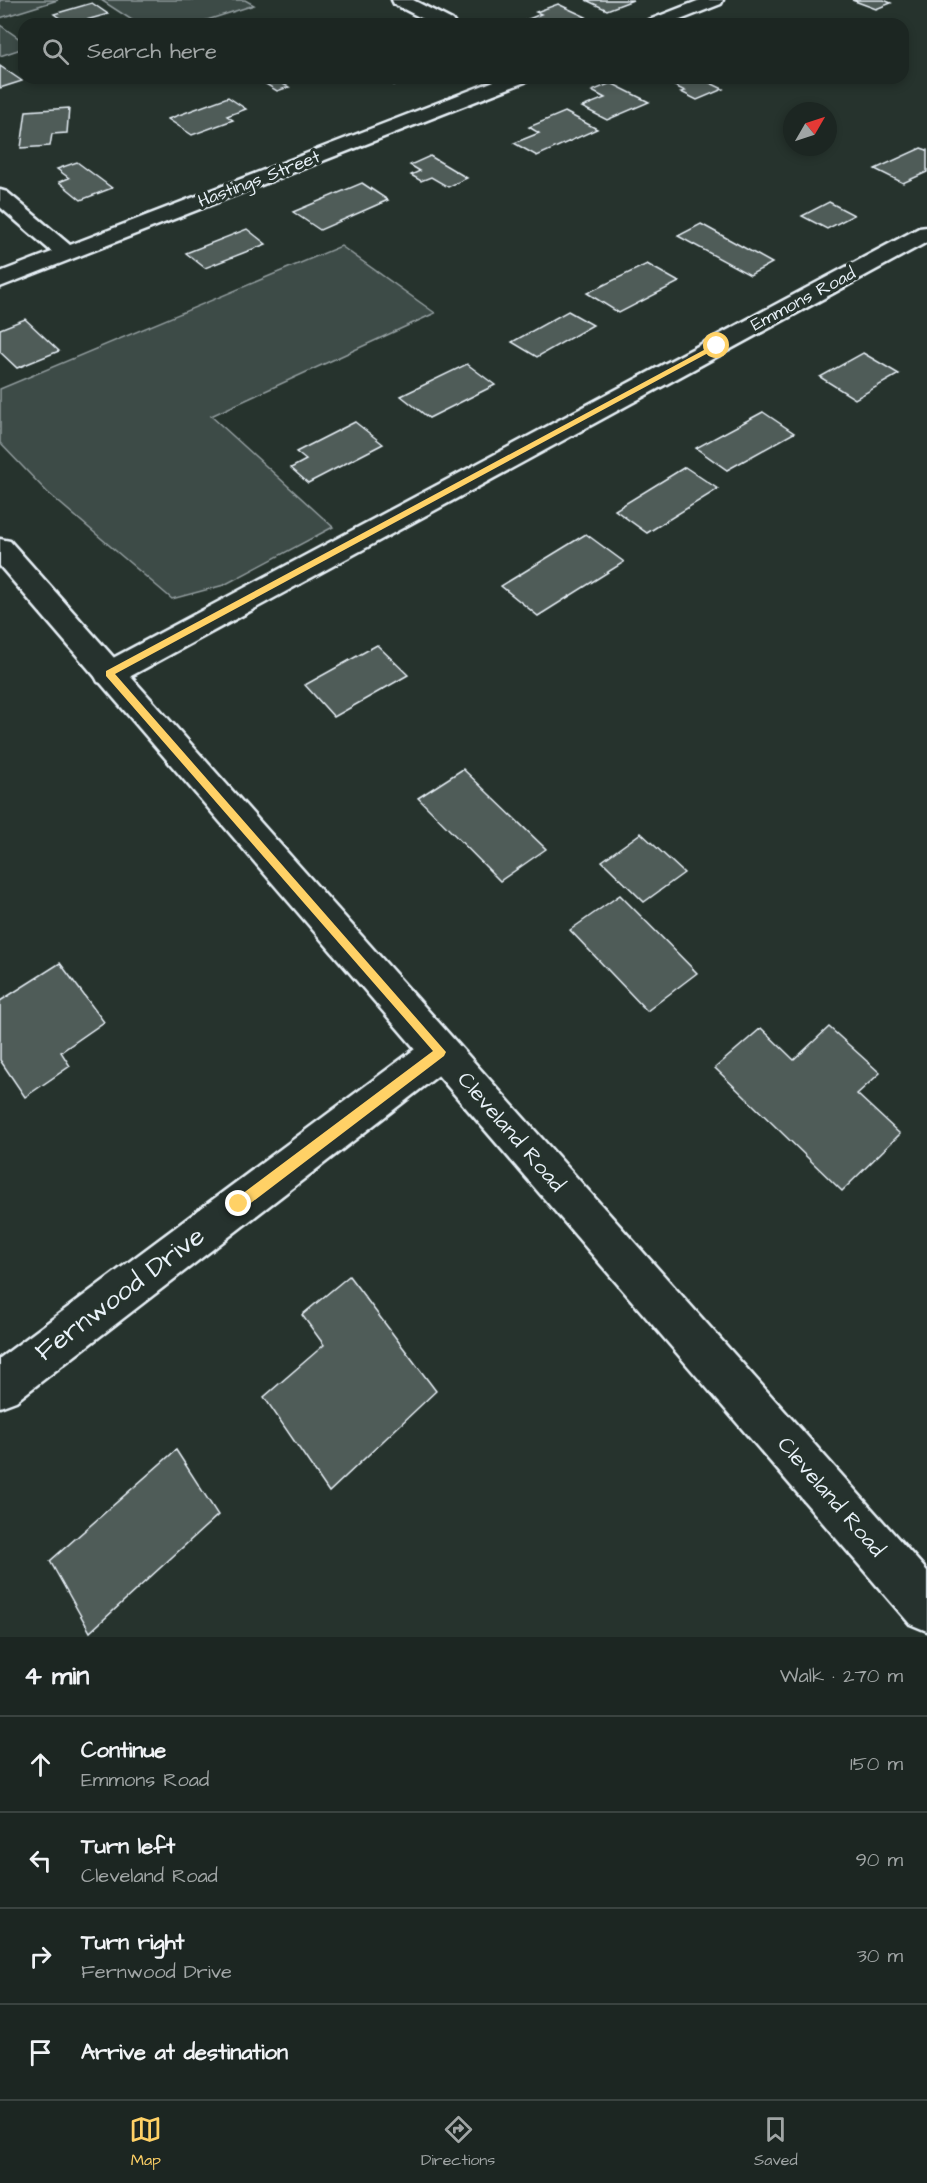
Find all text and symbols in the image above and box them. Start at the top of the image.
search box [18,18,909,84]
icon: search [39,35,72,68]
text: Search here [87,36,217,67]
north arrow [783,102,837,156]
street label: Hastings Street [194,144,325,215]
street label: Emmons Road [746,261,860,337]
route start [703,332,729,358]
street label: Cleveland Road [450,1065,572,1199]
route end [225,1190,251,1216]
street label: Fernwood Drive [27,1218,213,1370]
street label: Cleveland Road [770,1430,892,1564]
text: 4 min [24,1658,89,1694]
text: Walk · 270 m [780,1662,903,1690]
text: Continue [81,1735,166,1766]
icon: ahead [24,1748,57,1781]
text: 150 m [850,1750,903,1778]
text: Emmons Road [81,1766,209,1794]
text: Turn left [81,1831,175,1862]
icon: left [24,1844,57,1877]
text: 90 m [855,1846,903,1874]
text: Cleveland Road [81,1862,218,1890]
text: Turn right [81,1927,184,1958]
icon: right [24,1940,57,1973]
text: 30 m [857,1942,903,1970]
text: Fernwood Drive [81,1958,232,1986]
icon: arrive [24,2036,57,2069]
text: Arrive at destination [81,2037,288,2068]
tab: Map [129,2113,162,2171]
tab: Directions [421,2113,495,2171]
tab: Saved [754,2113,798,2171]

